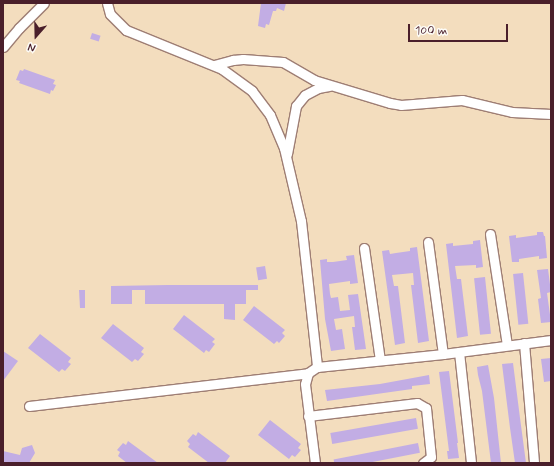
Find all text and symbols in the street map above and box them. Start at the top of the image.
north arrow [16,16,56,56]
scale bar [410,16,510,42]
text: 100 m [415,23,447,39]
text: N [26,39,38,55]

